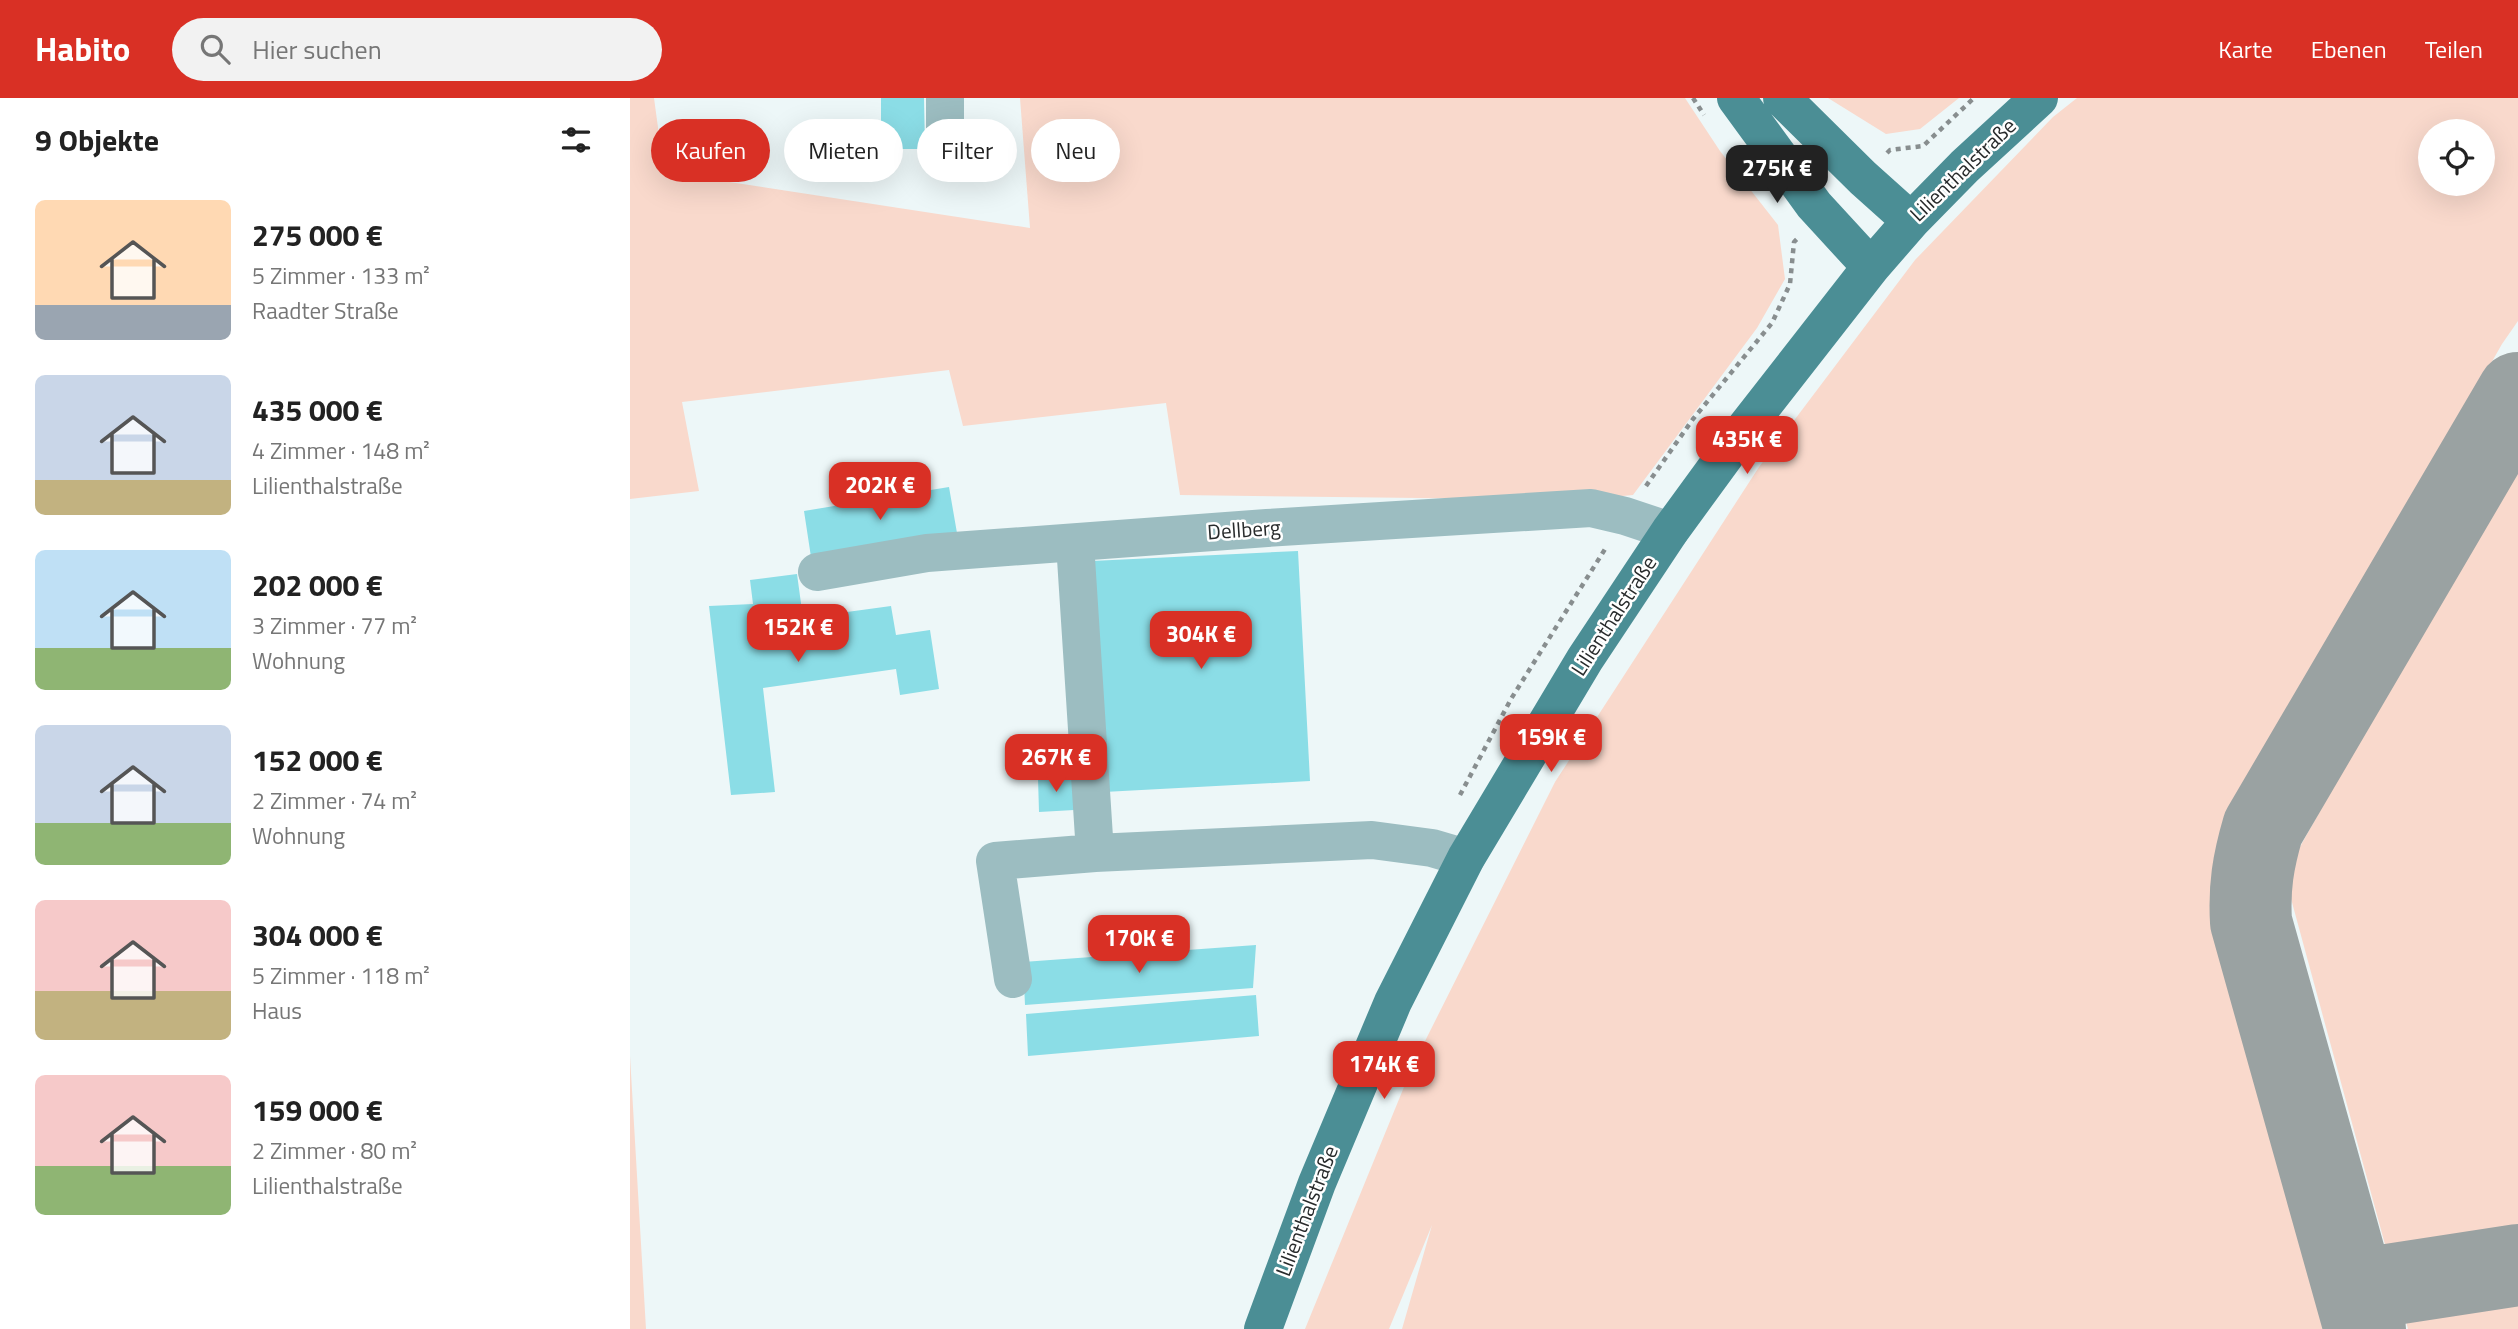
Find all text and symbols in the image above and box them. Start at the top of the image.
search box [172,18,662,81]
text: Habito [35,24,130,74]
icon: search [196,30,234,68]
text: Hier suchen [252,30,382,69]
text: Karte [2218,31,2273,67]
text: Ebenen [2311,31,2387,67]
text: Teilen [2425,31,2483,67]
street label: Lilienthalstraße [1902,110,2023,229]
text: 9 Objekte [35,117,159,163]
chip: Kaufen [651,119,770,182]
chip: Mieten [784,119,903,182]
chip: Filter [917,119,1017,182]
chip: Neu [1031,119,1120,182]
map controls [2418,119,2495,196]
button: locate [2418,119,2495,196]
icon: filters [557,121,595,159]
pin: 275K € [1720,146,1834,205]
text: 275K € [1742,150,1812,185]
text: 275 000 € [252,212,383,258]
icon: home [91,228,175,312]
text: 5 Zimmer · 133 m² [252,258,430,293]
text: Raadter Straße [252,293,399,328]
text: 435 000 € [252,387,383,433]
icon: home [91,403,175,487]
pin: 435K € [1690,416,1804,476]
text: 435K € [1712,421,1782,456]
text: 4 Zimmer · 148 m² [252,433,430,468]
pin: 202K € [823,462,937,522]
text: 202K € [845,467,915,502]
text: Lilienthalstraße [252,468,403,503]
street label: Dellberg [1206,510,1282,548]
street label: Lilienthalstraße [1562,549,1664,682]
text: 202 000 € [252,562,383,608]
icon: home [91,578,175,662]
pin: 152K € [741,604,855,664]
text: 3 Zimmer · 77 m² [252,608,417,643]
text: 152K € [763,609,833,644]
pin: 304K € [1144,612,1258,671]
text: 304K € [1166,616,1236,651]
text: Wohnung [252,643,345,678]
pin: 159K € [1494,714,1608,774]
text: 159K € [1516,719,1586,754]
pin: 267K € [999,734,1113,794]
text: 152 000 € [252,737,383,783]
text: 267K € [1021,739,1091,774]
icon: home [91,753,175,837]
text: 2 Zimmer · 74 m² [252,783,417,818]
text: Wohnung [252,818,345,853]
text: 304 000 € [252,912,383,958]
pin: 170K € [1082,916,1196,975]
text: 170K € [1104,920,1174,955]
icon: home [91,928,175,1012]
text: 5 Zimmer · 118 m² [252,958,430,993]
text: Haus [252,993,302,1028]
pin: 174K € [1327,1042,1441,1101]
text: 174K € [1349,1046,1419,1081]
text: 159 000 € [252,1087,383,1133]
icon: home [91,1103,175,1187]
text: 2 Zimmer · 80 m² [252,1133,417,1168]
street label: Lilienthalstraße [1266,1141,1346,1281]
text: Lilienthalstraße [252,1168,403,1203]

